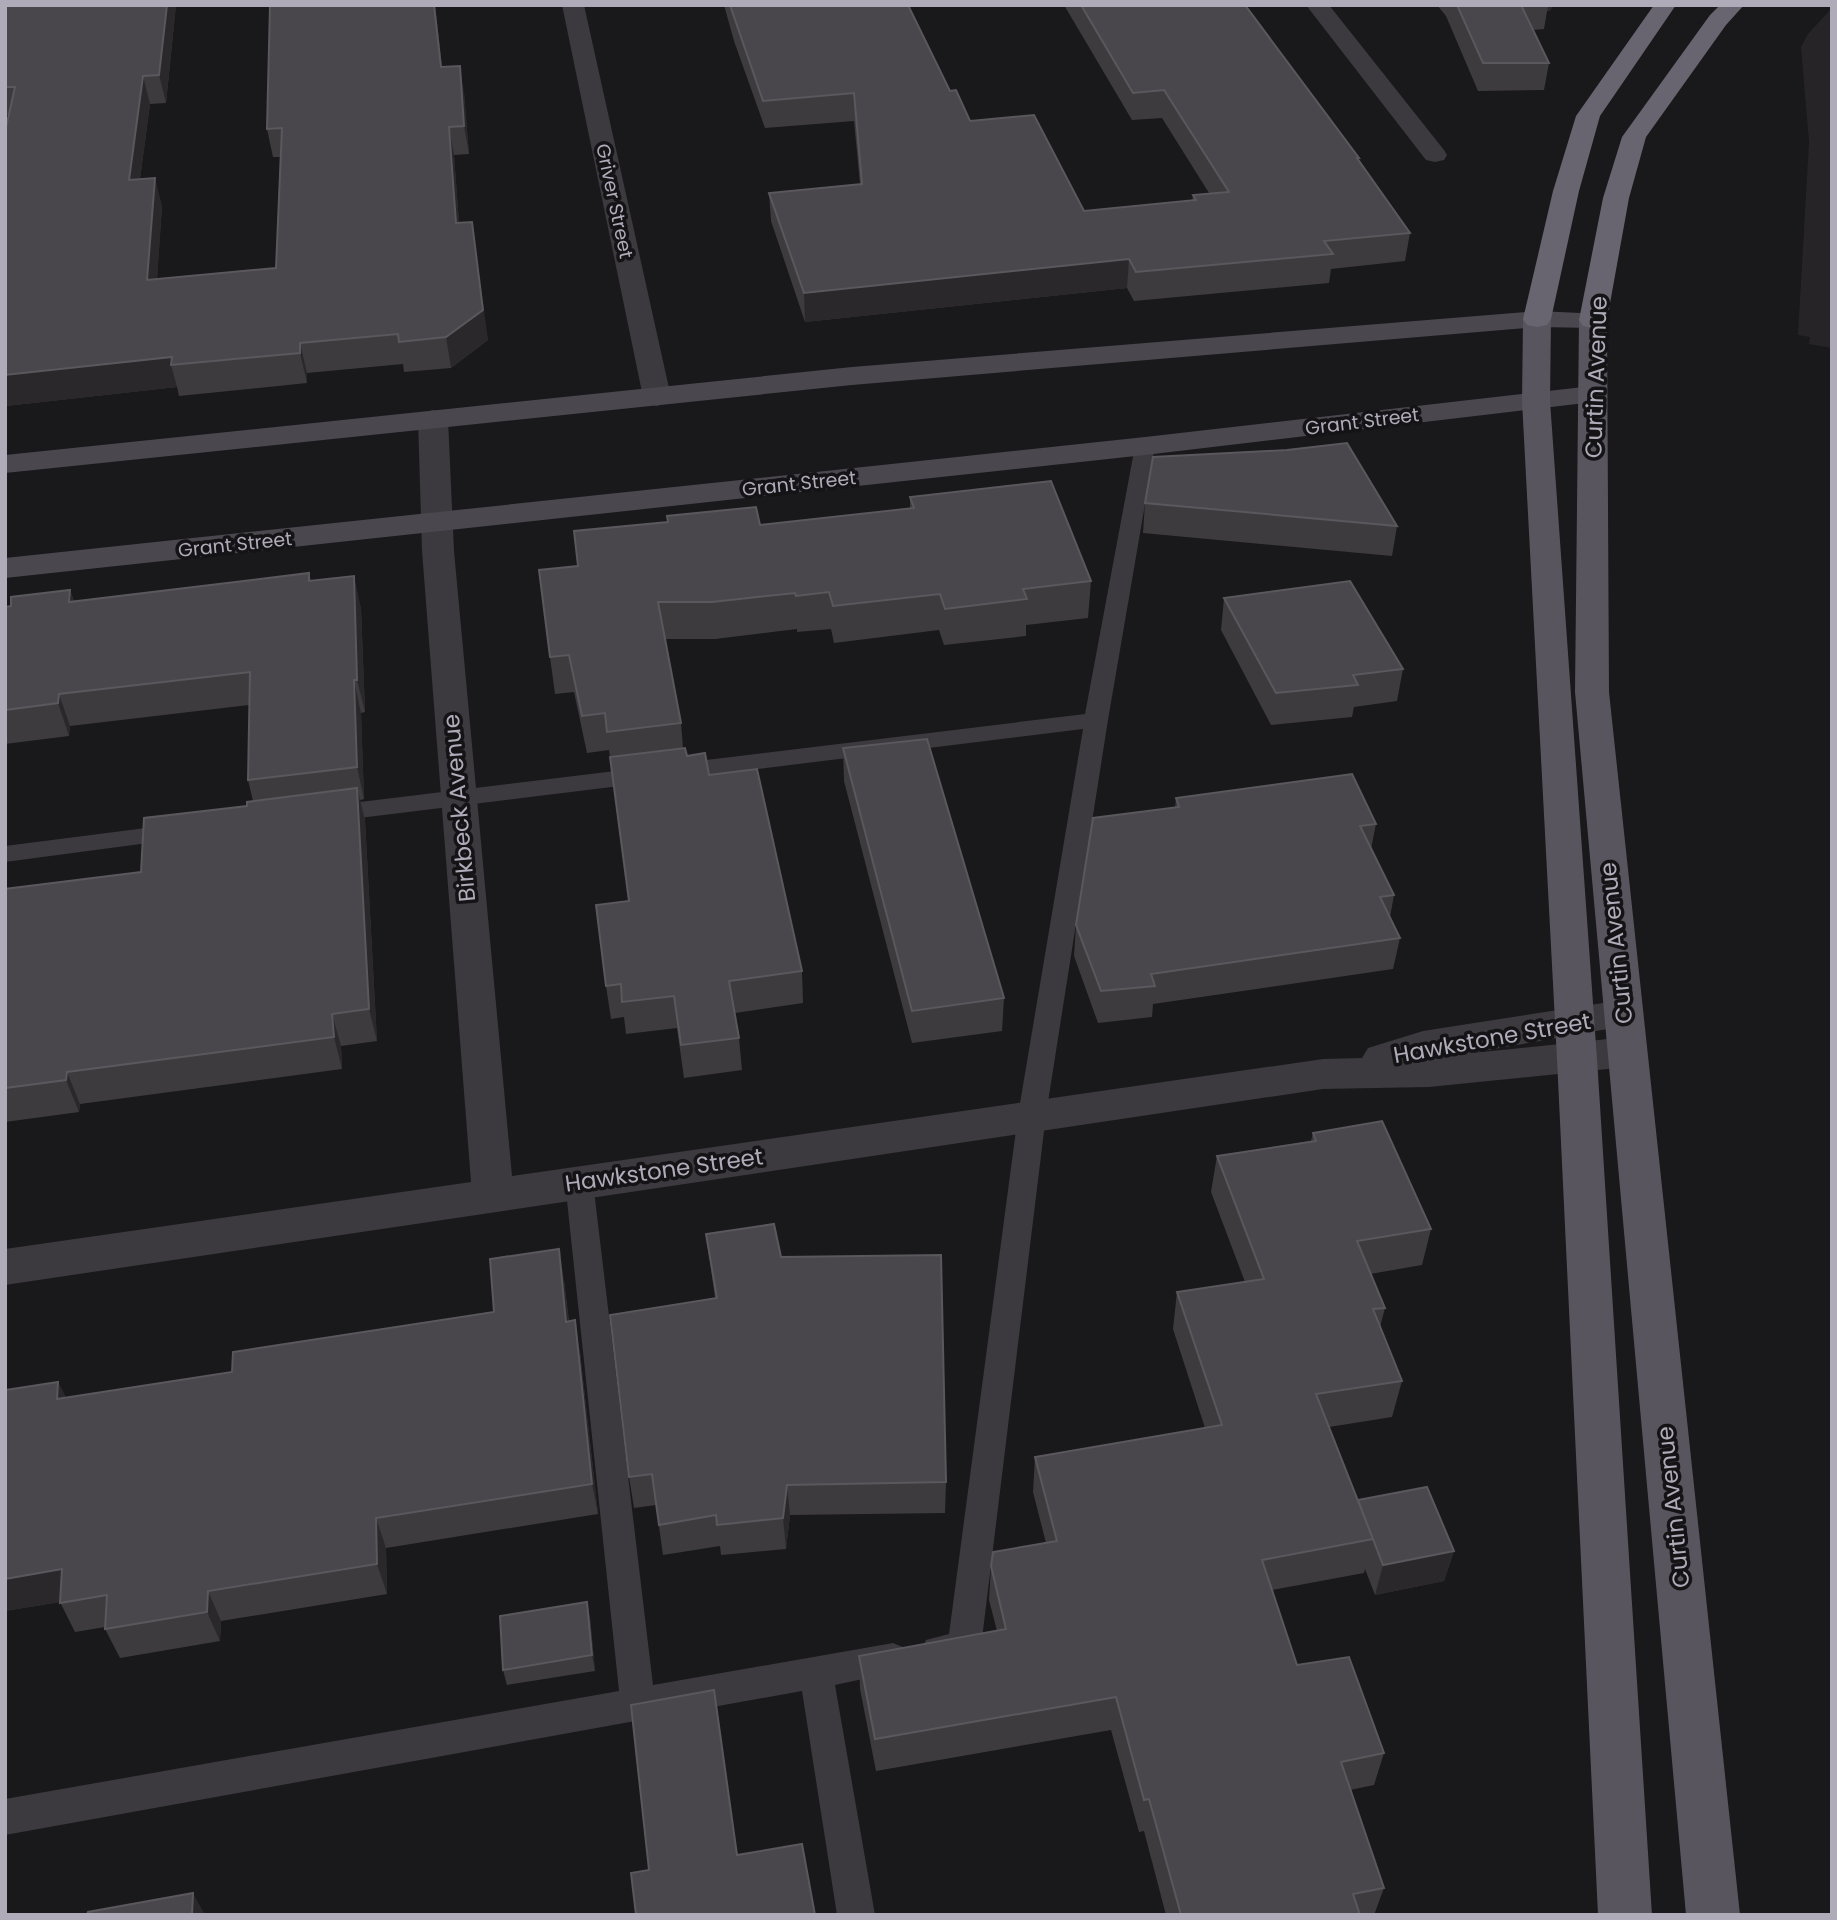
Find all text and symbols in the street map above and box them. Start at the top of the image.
street label: Griver Street [589,141,640,261]
street label: Curtin Avenue [1577,295,1615,459]
street label: Grant Street [1304,401,1421,442]
street label: Grant Street [741,464,857,503]
street label: Grant Street [177,525,293,564]
street label: Birkbeck Avenue [435,713,483,903]
street label: Curtin Avenue [1592,861,1640,1025]
street label: Hawkstone Street [1391,1005,1593,1071]
street label: Hawkstone Street [563,1140,765,1200]
street label: Curtin Avenue [1649,1425,1697,1589]

